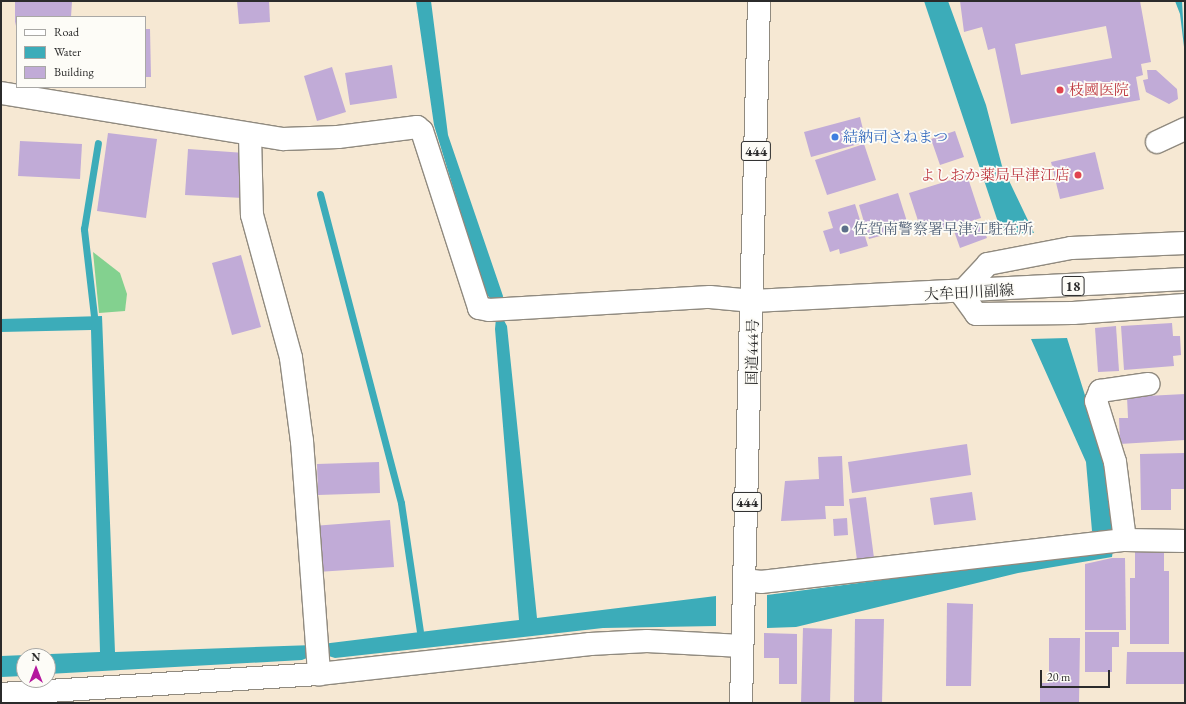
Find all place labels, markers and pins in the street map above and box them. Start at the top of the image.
place label: 枝國医院 [1069,81,1129,99]
marker: 枝國医院 [1054,84,1066,96]
place label: 結納司さねまつ [843,128,948,146]
marker: 結納司さねまつ [830,132,840,142]
place label: よしおか薬局早津江店 [920,166,1070,184]
marker: よしおか薬局早津江店 [1073,170,1083,180]
place label: 佐賀南警察署早津江駐在所 [853,220,1033,238]
marker: 佐賀南警察署早津江駐在所 [840,224,850,234]

